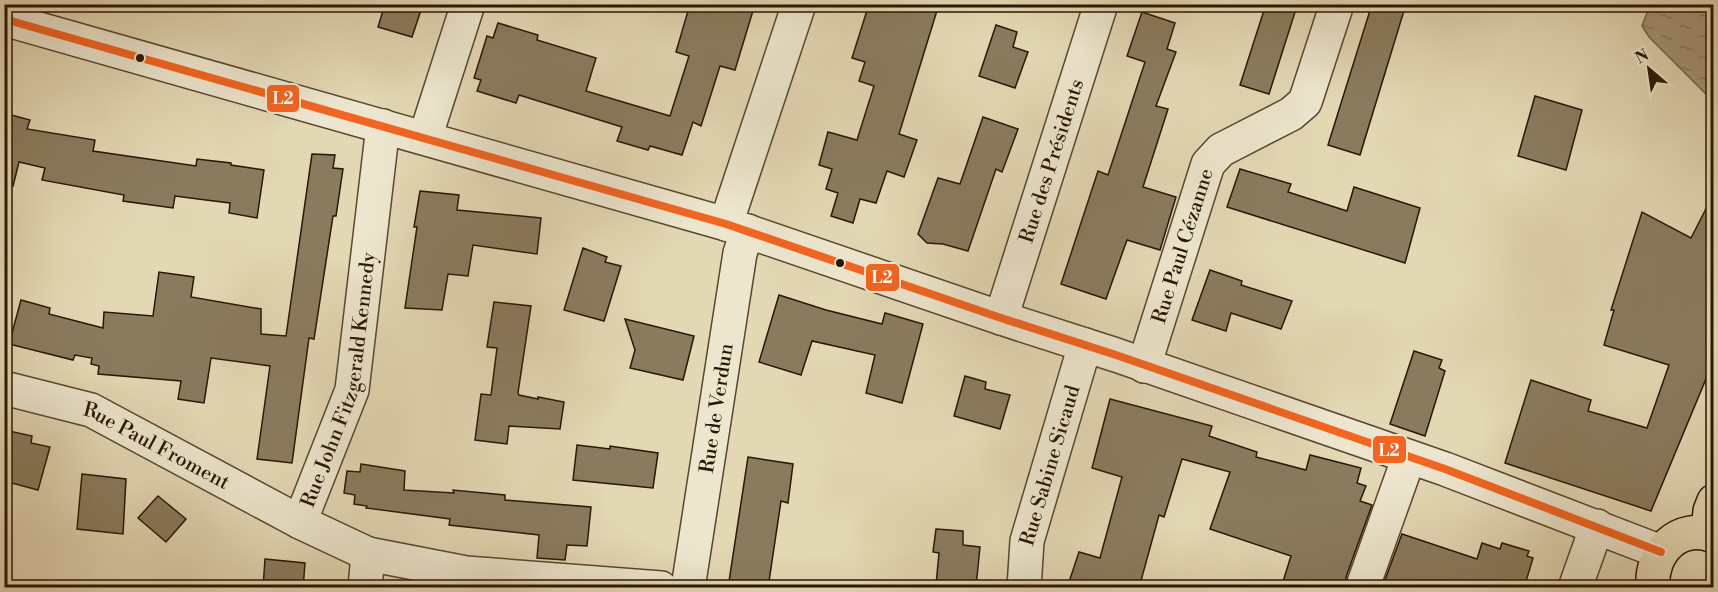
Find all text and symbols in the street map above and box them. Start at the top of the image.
north arrow [1619,39,1679,99]
text: N [1632,45,1653,69]
unlabelled marker [134,52,146,64]
street label: Rue des Présidents [1015,76,1090,246]
line badge: L2 [266,84,300,113]
text: L2 [273,89,293,109]
street label: Rue Paul Cézanne [1147,166,1220,327]
street label: Rue John Fitzgerald Kennedy [296,251,382,511]
unlabelled marker [834,257,846,269]
line badge: L2 [865,263,900,292]
text: L2 [872,268,892,288]
street label: Rue de Verdun [695,342,740,475]
street label: Rue Sabine Sicaud [1015,382,1087,549]
street label: Rue Paul Froment [81,398,233,496]
line badge: L2 [1372,435,1407,464]
text: L2 [1379,441,1399,461]

